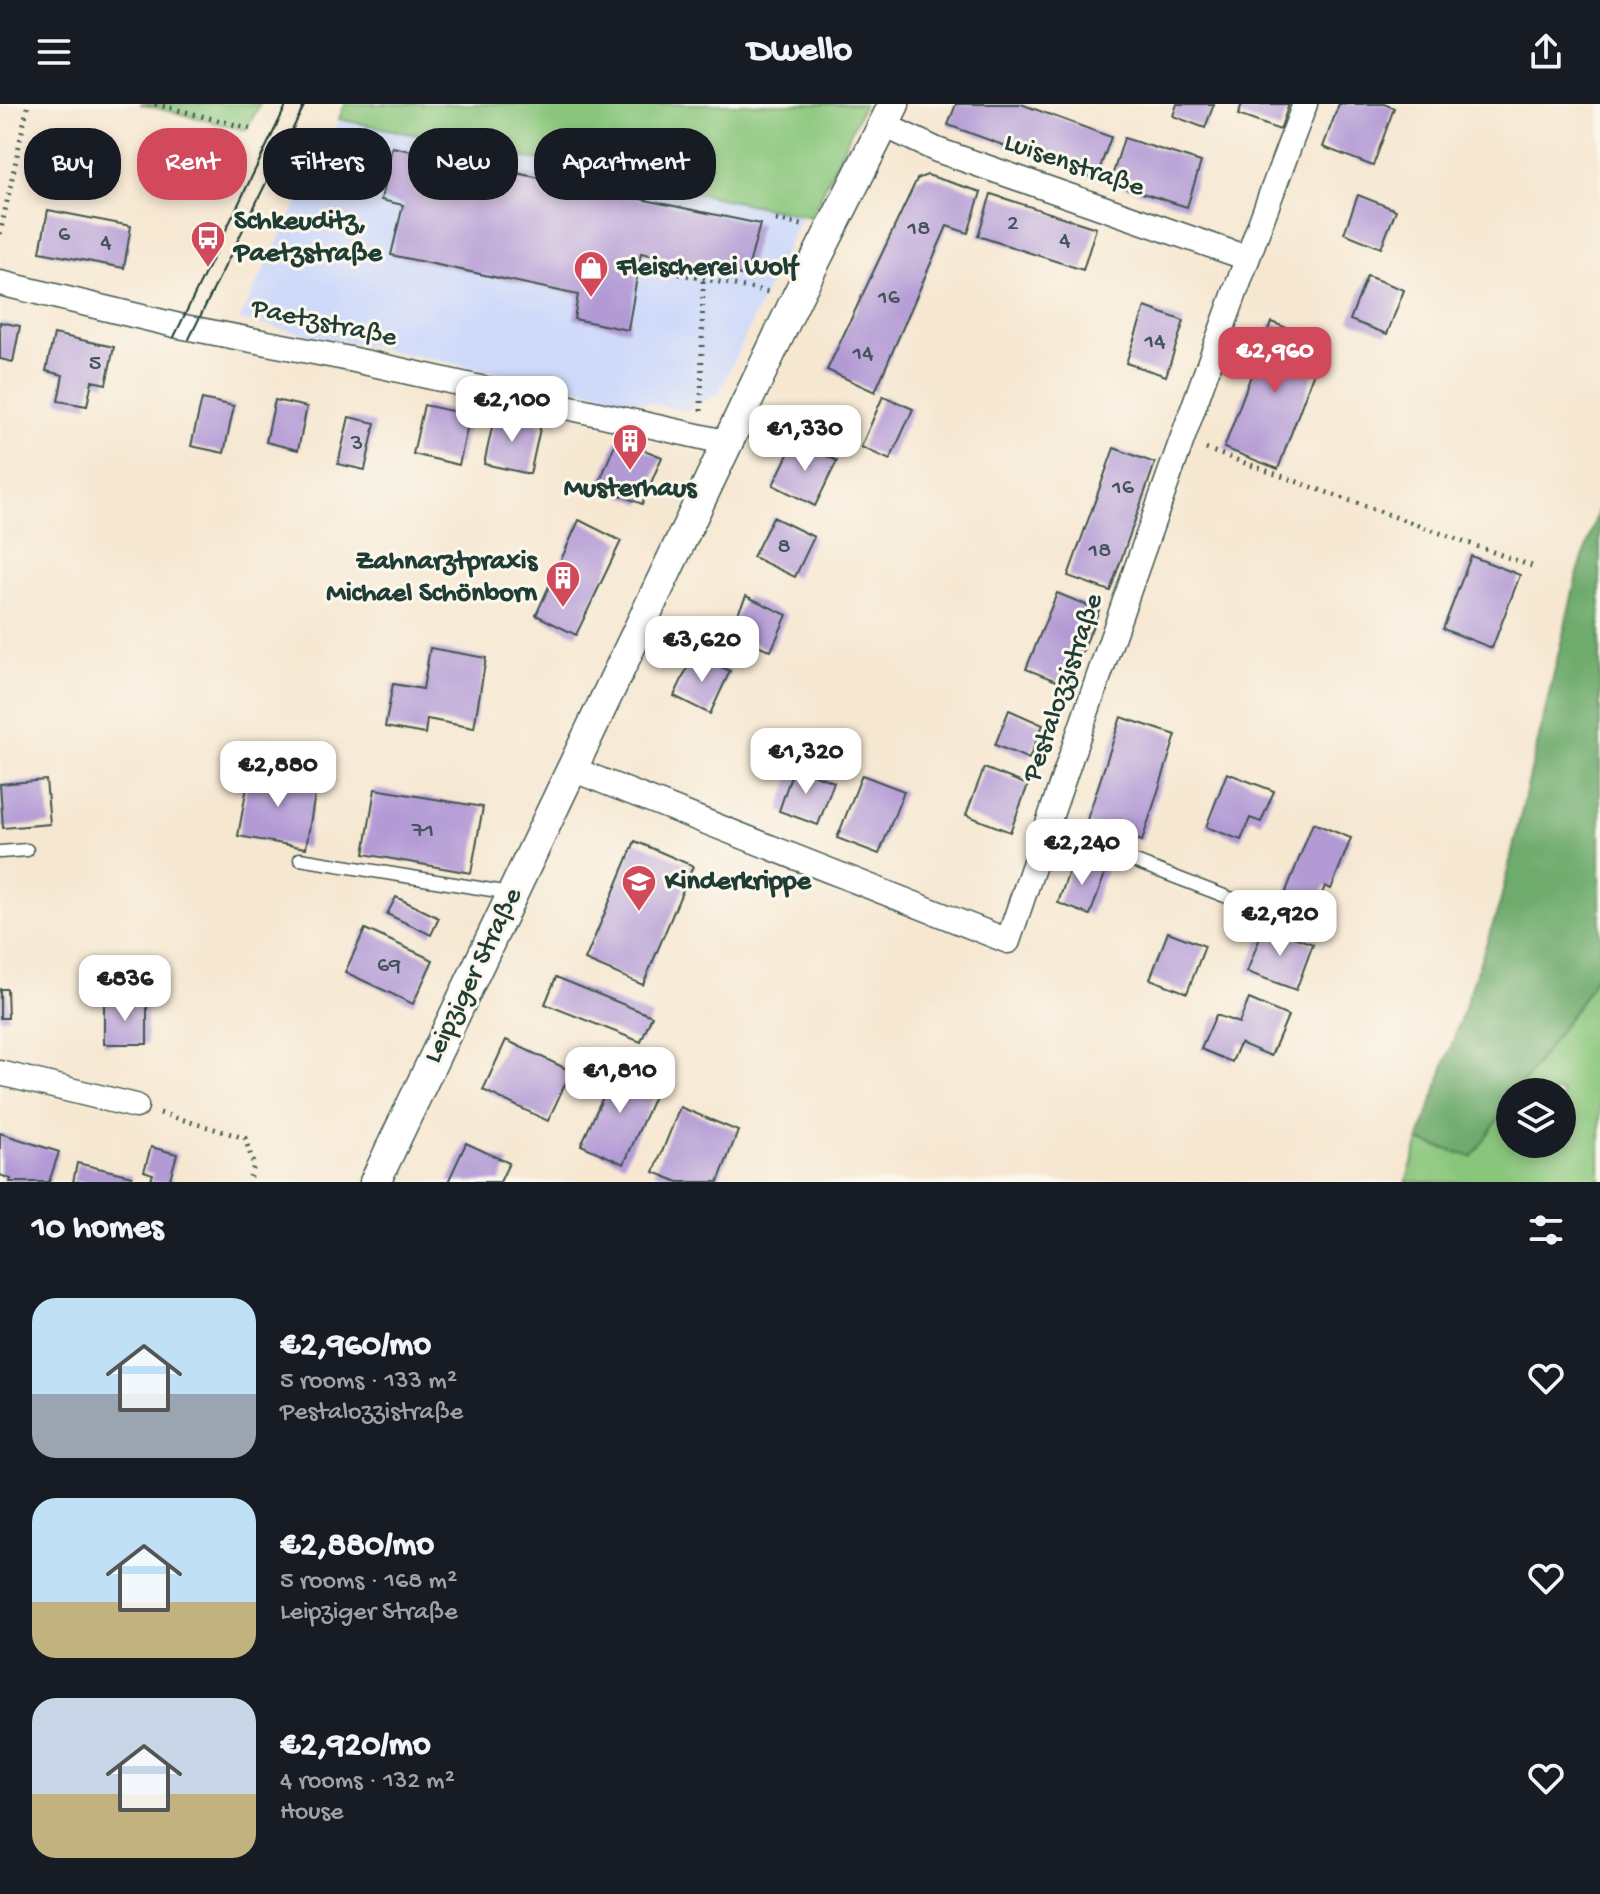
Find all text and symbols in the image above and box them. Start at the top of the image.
icon: menu [32,30,76,74]
icon: share [1524,30,1568,74]
text: Dwello [748,31,852,74]
street label: Luisenstraße [1000,127,1149,206]
chip: Buy [24,128,121,200]
chip: Rent [137,128,247,200]
chip: Filters [263,128,392,200]
chip: New [408,128,518,200]
chip: Apartment [534,128,716,200]
place label: Schkeuditz, Paetzstraße [232,206,383,271]
house number: 2 [1007,210,1019,239]
house number: 18 [907,215,930,244]
bus stop icon: Schkeuditz, Paetzstraße [189,219,227,269]
house number: 6 [58,221,71,250]
house number: 4 [1059,227,1071,256]
house number: 4 [100,229,112,258]
shop icon: Fleischerei Wolf [572,249,610,299]
place label: Fleischerei Wolf [616,252,800,285]
house number: 16 [877,284,901,313]
street label: Paetzstraße [247,292,400,356]
pin: €2,960 [1210,327,1340,395]
house number: 14 [1143,328,1166,357]
text: €2,960 [1236,337,1314,368]
house number: 14 [851,340,874,369]
house number: 5 [89,350,101,379]
pin: €2,100 [447,376,577,444]
text: €2,100 [474,386,550,417]
pin: €1,330 [740,405,870,473]
text: €1,330 [767,415,843,446]
building icon: Musterhaus [611,422,649,472]
house number: 3 [350,430,363,459]
place label: Musterhaus [564,473,698,506]
house number: 16 [1111,474,1135,503]
house number: 8 [777,533,791,562]
house number: 18 [1088,537,1111,566]
place label: Zahnarztpraxis Michael Schönborn [326,546,539,611]
building icon: Zahnarztpraxis Michael Schönborn [544,559,582,609]
street label: Pestalozzistraße [1016,589,1112,788]
pin: €3,620 [637,616,767,684]
text: €3,620 [663,626,741,657]
pin: €1,320 [741,728,871,796]
text: €1,320 [768,738,844,769]
pin: €2,880 [213,741,343,809]
text: €2,880 [238,751,318,782]
house number: 71 [411,817,434,846]
pin: €2,240 [1017,819,1147,887]
text: €2,240 [1044,829,1120,860]
school or university icon: Kinderkrippe [620,863,658,913]
place label: Kinderkrippe [664,866,813,899]
street label: Leipziger Straße [417,882,531,1069]
pin: €2,920 [1215,890,1345,958]
text: €2,920 [1242,900,1318,931]
house number: 69 [377,952,401,981]
pin: €836 [78,955,172,1023]
text: €836 [97,965,153,996]
pin: €1,810 [555,1047,685,1115]
text: €1,810 [583,1057,657,1088]
map controls [1496,1078,1576,1158]
button: layers [1496,1078,1576,1158]
icon: filters [1524,1208,1568,1252]
text: 10 homes [32,1210,163,1250]
text: €2,960/mo [280,1327,431,1367]
icon: home [96,1330,192,1426]
icon: heart [1524,1356,1568,1400]
text: 5 rooms · 133 m² [280,1367,457,1398]
text: Pestalozzistraße [280,1398,463,1429]
text: €2,880/mo [280,1527,434,1567]
icon: home [96,1530,192,1626]
icon: heart [1524,1556,1568,1600]
text: 5 rooms · 168 m² [280,1567,457,1598]
text: Leipziger Straße [280,1598,458,1629]
text: €2,920/mo [280,1727,431,1767]
icon: home [96,1730,192,1826]
icon: heart [1524,1756,1568,1800]
text: 4 rooms · 132 m² [280,1767,455,1798]
text: House [280,1798,344,1829]

